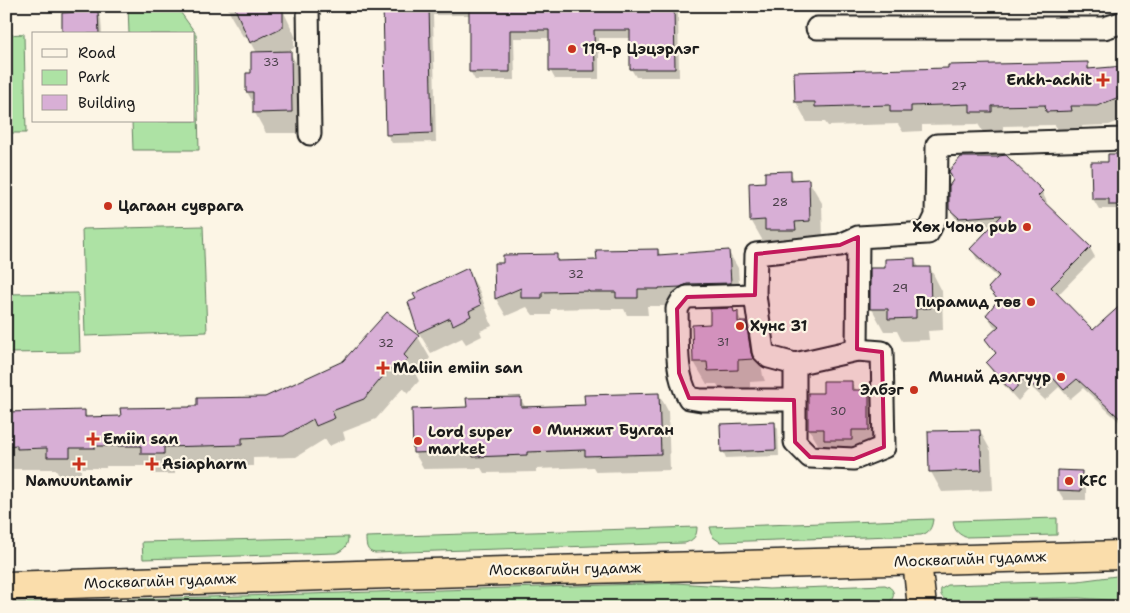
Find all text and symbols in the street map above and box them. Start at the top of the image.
legend [32,32,195,122]
place label: 119-р Цэцэрлэг [582,39,700,59]
text: Road [78,43,116,63]
marker: 119-р Цэцэрлэг [566,43,578,55]
house number: 33 [263,54,279,70]
text: Park [78,67,110,87]
place label: Enkh-achit [1006,70,1092,90]
marker: Enkh-achit [1096,73,1110,87]
house number: 27 [951,78,967,94]
text: Building [78,93,135,113]
house number: 28 [772,194,788,210]
place label: Цагаан суврага [118,196,244,216]
marker: Цагаан суврага [102,200,114,212]
place label: Хөх Чоно pub [912,217,1017,237]
marker: Хөх Чоно pub [1021,221,1033,233]
house number: 32 [568,266,584,282]
house number: 29 [892,280,908,296]
place label: Пирамид төв [916,292,1021,312]
marker: Пирамид төв [1025,296,1037,308]
place label: Хүнс 31 [750,316,807,336]
marker: Хүнс 31 [734,320,746,332]
house number: 31 [717,334,729,350]
house number: 32 [378,335,394,351]
place label: Maliin emiin san [393,358,523,378]
marker: Maliin emiin san [377,362,389,374]
place label: Миний дэлгүүр [928,367,1051,387]
marker: Миний дэлгүүр [1055,371,1067,383]
place label: Элбэг [860,380,904,400]
marker: Элбэг [908,384,920,396]
house number: 30 [830,403,846,419]
place label: Минжит Булган [547,420,674,440]
place label: Lord super market [428,422,512,459]
marker: Минжит Булган [531,424,543,436]
place label: Emiin san [103,429,179,449]
marker: Emiin san [87,433,99,445]
marker: Lord super market [412,435,424,447]
place label: Asiapharm [162,454,247,474]
marker: Namuuntamir [73,458,85,470]
marker: Asiapharm [146,458,158,470]
place label: Namuuntamir [25,471,133,491]
place label: KFC [1079,471,1107,491]
marker: KFC [1063,475,1075,487]
street label: Москвагийн гудамж [893,546,1047,572]
street label: Москвагийн гудамж [489,558,642,580]
street label: Москвагийн гудамж [83,568,237,594]

